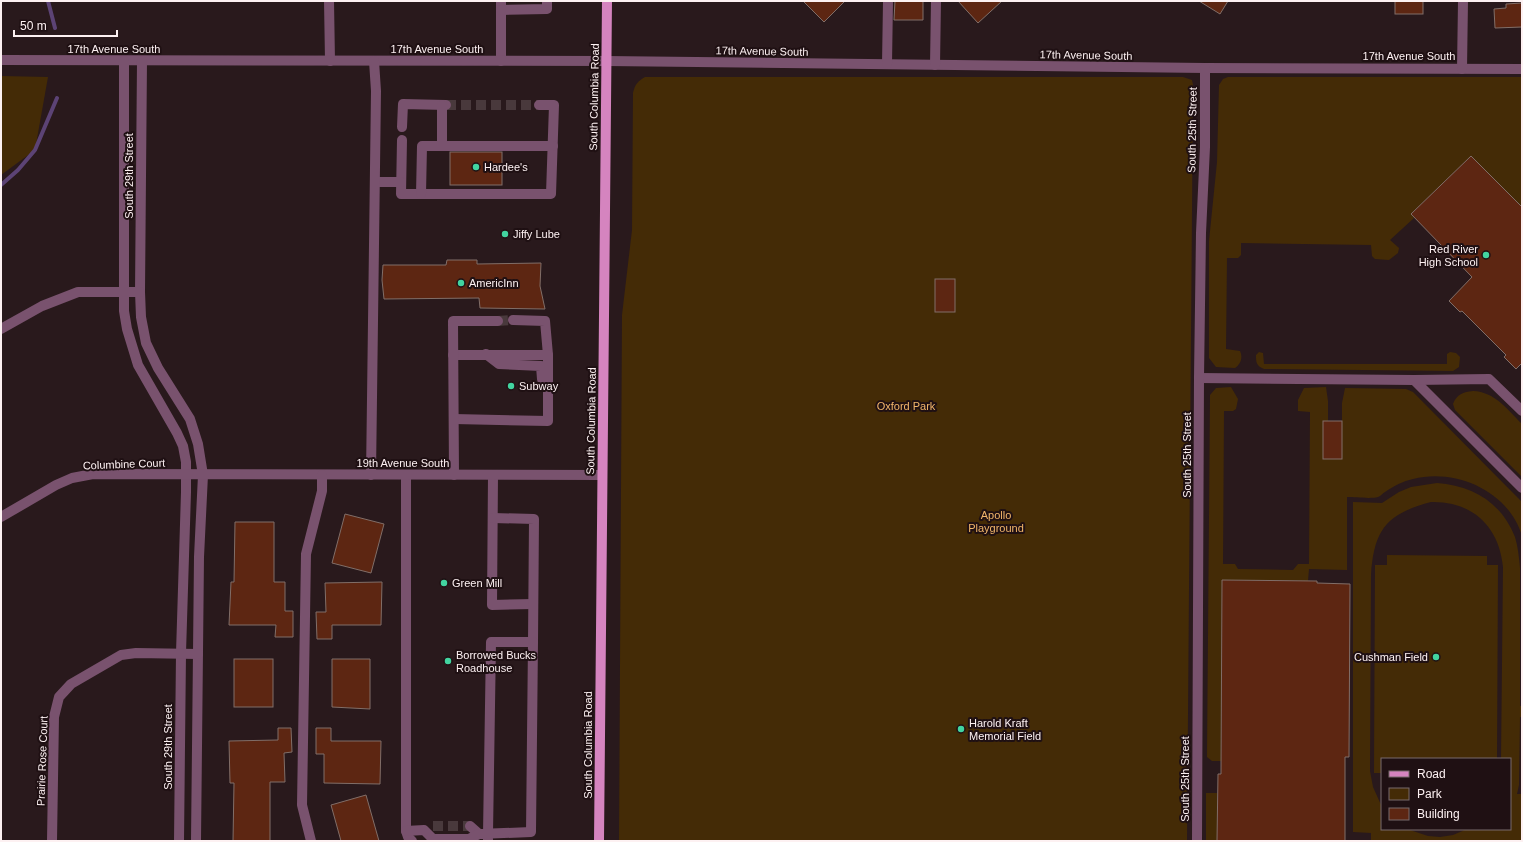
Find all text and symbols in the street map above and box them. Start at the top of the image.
scale bar [14,12,117,38]
text: 50 m [20,19,47,33]
street label: 17th Avenue South [68,43,160,55]
street label: 17th Avenue South [391,43,483,55]
street label: South Columbia Road [587,43,601,151]
street label: 17th Avenue South [716,44,808,58]
street label: 17th Avenue South [1040,48,1132,62]
street label: 17th Avenue South [1363,50,1455,62]
street label: South 25th Street [1185,87,1199,173]
street label: South 29th Street [123,133,135,219]
place label: Hardee's [484,161,528,173]
marker: Hardee's [471,162,481,172]
place label: Jiffy Lube [513,228,560,240]
marker: Jiffy Lube [500,229,510,239]
place label: Red River High School [1419,243,1478,268]
marker: Red River High School [1481,250,1491,260]
place label: AmericInn [469,277,519,289]
marker: AmericInn [456,278,466,288]
street label: South Columbia Road [584,367,598,475]
place label: Subway [519,380,559,392]
marker: Subway [506,381,516,391]
park label: Oxford Park [877,400,936,412]
street label: South 25th Street [1181,412,1193,498]
street label: Columbine Court [83,457,165,471]
street label: 19th Avenue South [357,457,449,469]
park label: Apollo Playground [968,509,1024,534]
place label: Green Mill [452,577,502,589]
marker: Green Mill [439,578,449,588]
place label: Borrowed Bucks Roadhouse [456,649,537,674]
place label: Cushman Field [1354,651,1428,663]
marker: Cushman Field [1431,652,1441,662]
marker: Borrowed Bucks Roadhouse [443,656,453,666]
street label: South Columbia Road [582,691,594,799]
street label: South 29th Street [162,704,174,790]
street label: Prairie Rose Court [34,716,50,806]
place label: Harold Kraft Memorial Field [969,717,1041,742]
marker: Harold Kraft Memorial Field [956,724,966,734]
street label: South 25th Street [1179,736,1191,822]
legend [1381,758,1511,830]
text: Road [1417,767,1446,781]
text: Park [1417,787,1443,801]
text: Building [1417,807,1460,821]

